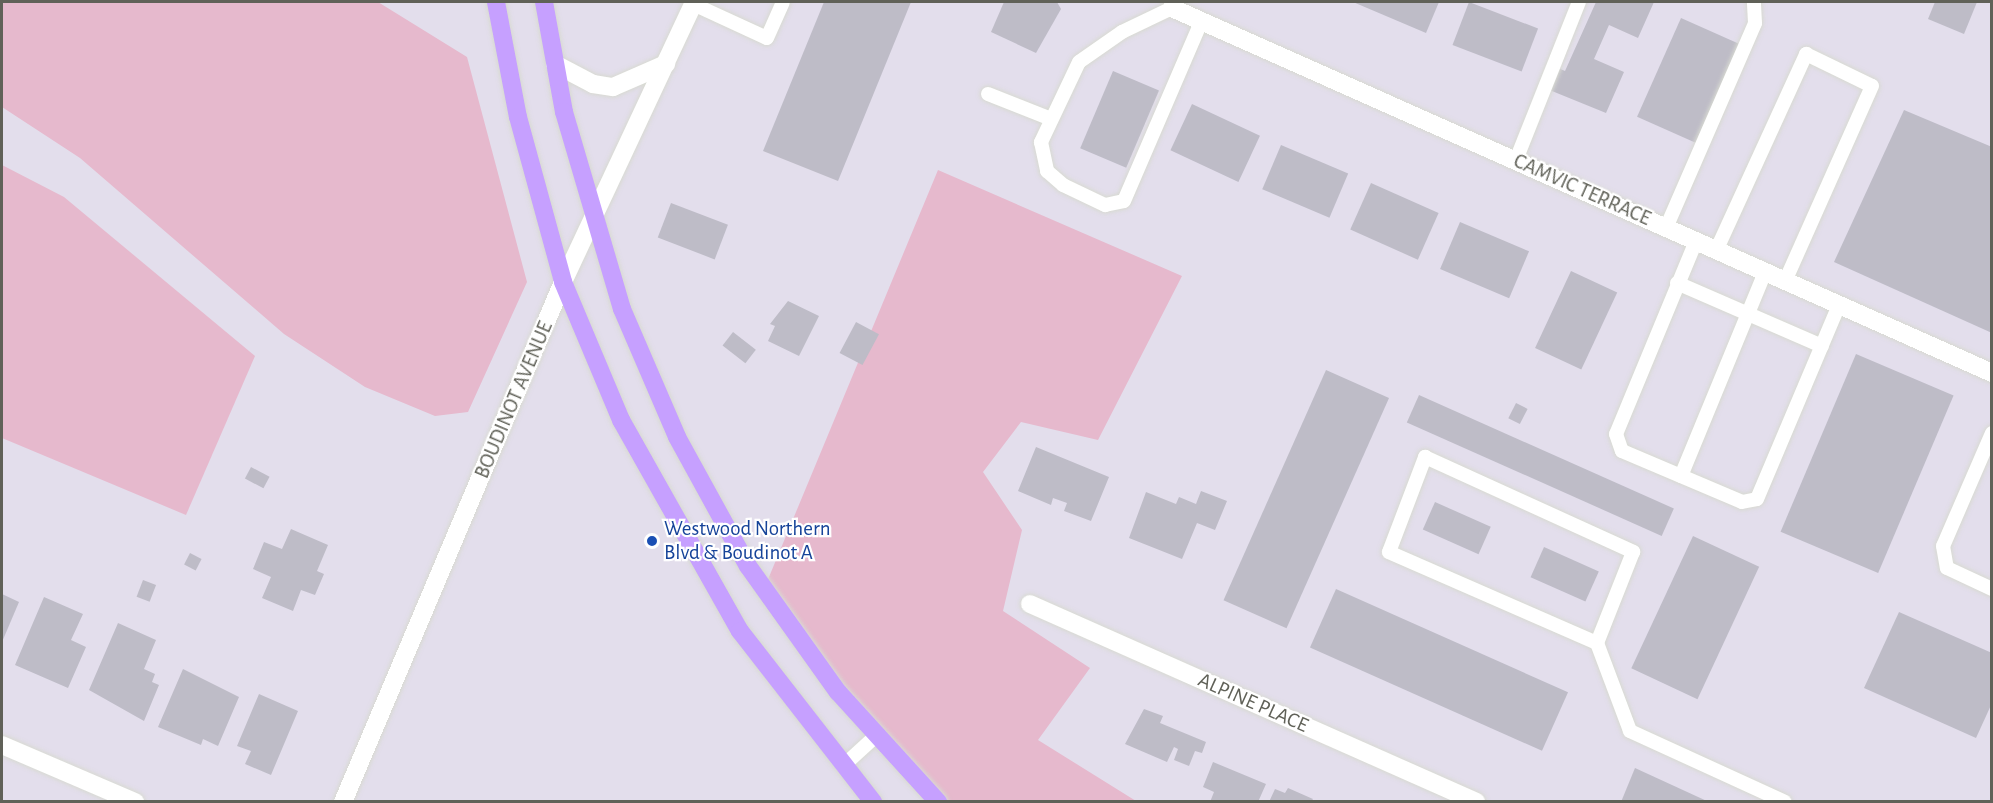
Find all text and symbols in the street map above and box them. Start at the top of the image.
street label: CAMVIC TERRACE [1509,148,1655,232]
street label: BOUDINOT AVENUE [469,318,559,482]
place label: Westwood Northern Blvd & Boudinot A [664,516,831,566]
marker: Westwood Northern Blvd & Boudinot A [645,534,659,548]
street label: ALPINE PLACE [1194,668,1312,738]

